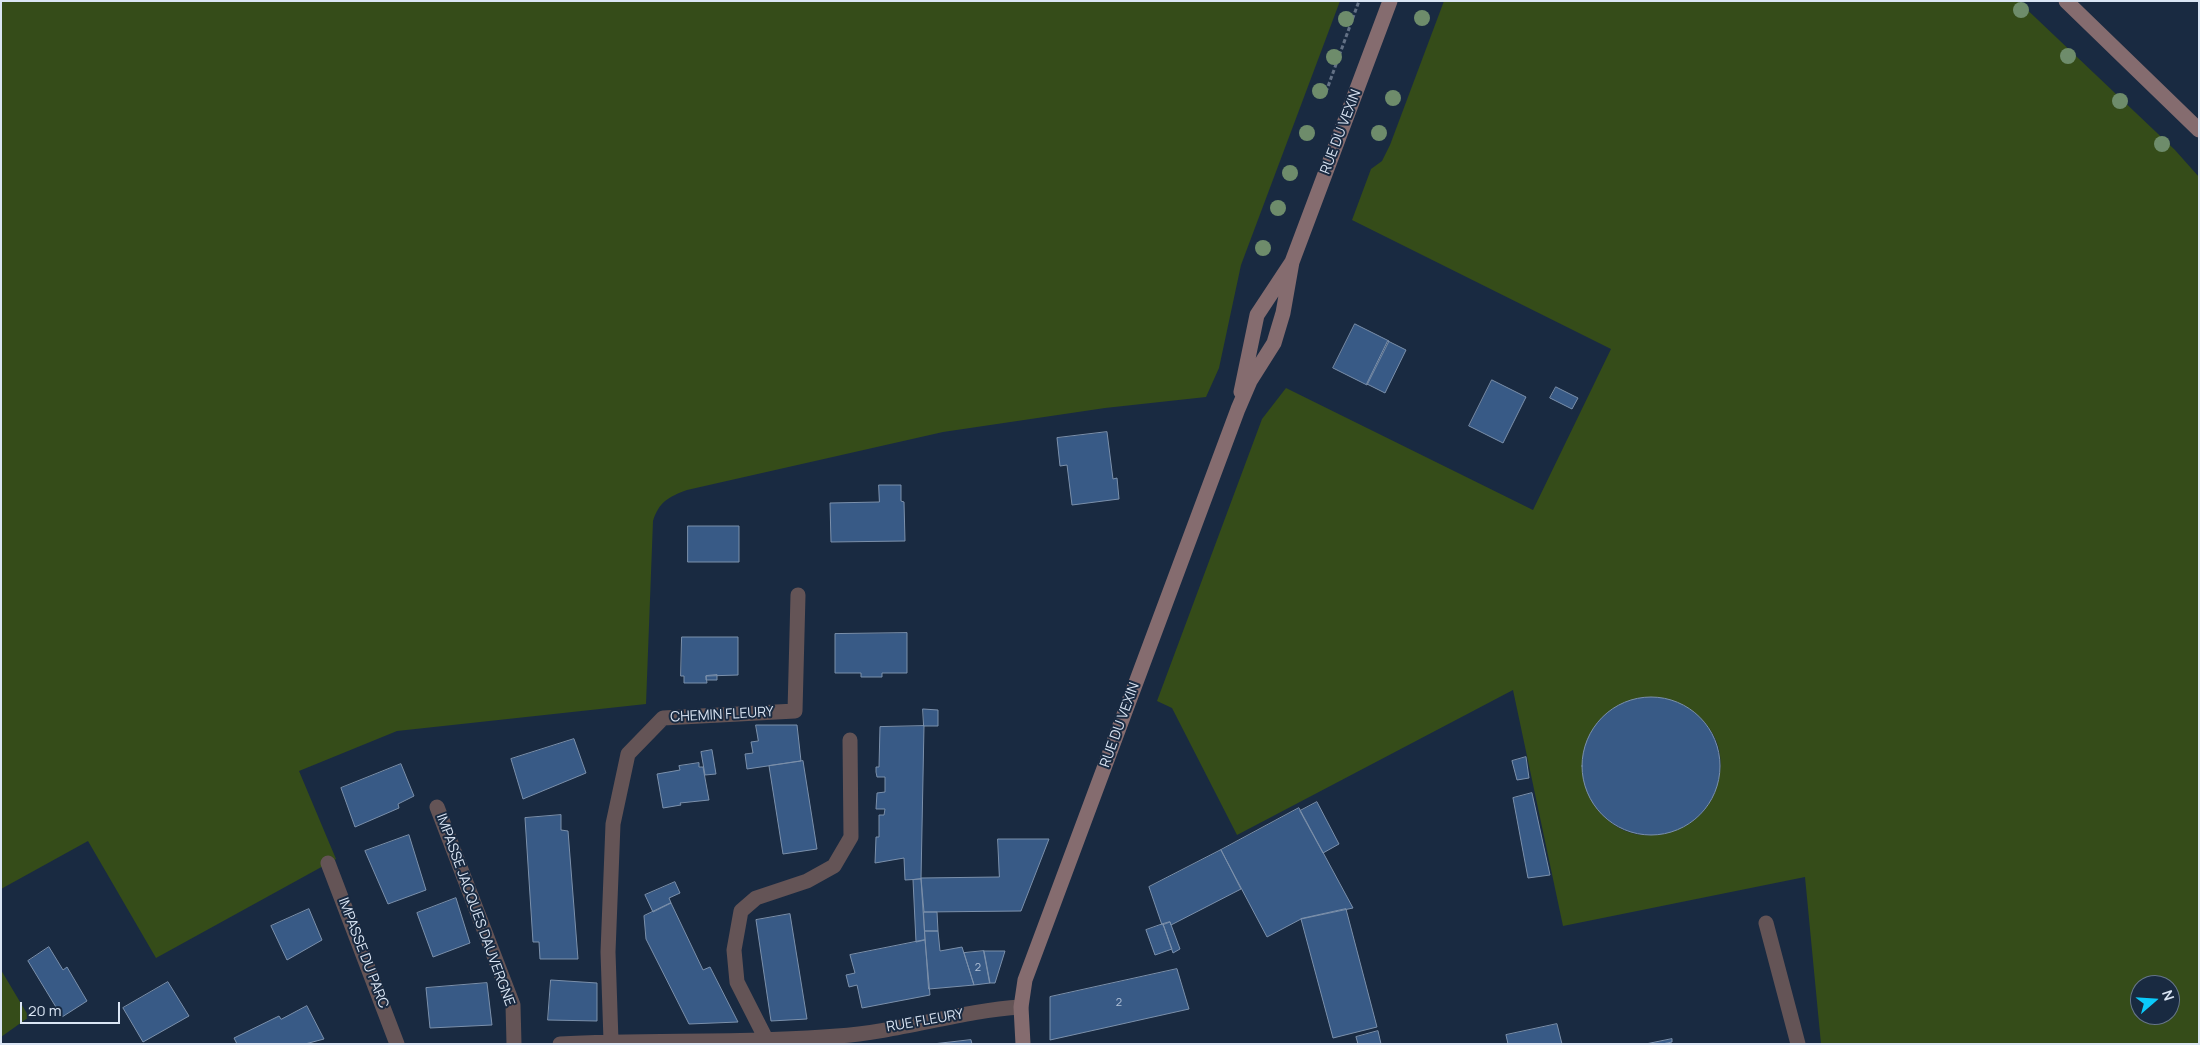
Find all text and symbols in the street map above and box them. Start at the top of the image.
street label: RUE DU VEXIN [1317,87,1365,177]
street label: RUE DU VEXIN [1097,680,1143,770]
street label: CHEMIN FLEURY [670,704,774,726]
street label: IMPASSE JACQUES DAUVERGNE [432,811,518,1009]
street label: IMPASSE DU PARC [334,895,392,1011]
house number: 2 [975,961,981,975]
north arrow [2130,975,2180,1025]
text: N [2158,987,2179,1003]
scale bar [22,992,122,1024]
house number: 2 [1116,996,1122,1010]
text: 20 m [28,1000,61,1021]
street label: RUE FLEURY [885,1006,965,1036]

